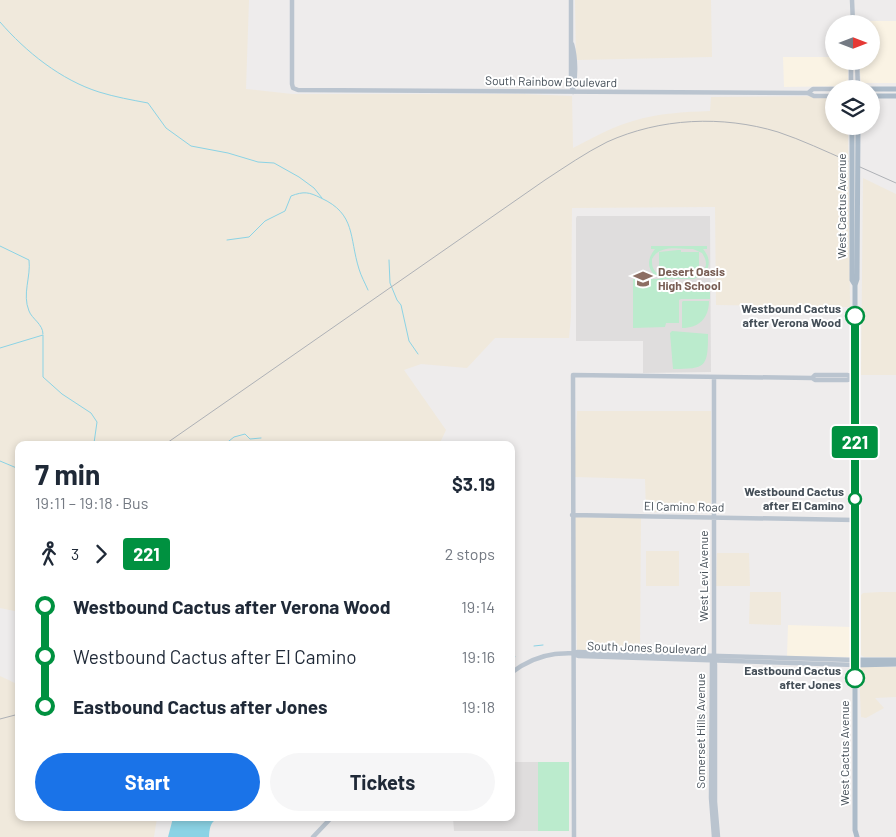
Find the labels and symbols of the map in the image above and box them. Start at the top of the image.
north arrow [825,15,880,70]
street label: South Rainbow Boulevard [485,73,617,89]
street label: West Cactus Avenue [834,153,848,259]
place label: Desert Oasis High School [658,264,725,292]
school or university icon: Desert Oasis High School [632,268,654,290]
place label: Westbound Cactus after Verona Wood [741,301,841,329]
marker: Westbound Cactus after Verona Wood [845,306,865,326]
line badge: 221 [826,426,884,458]
place label: Westbound Cactus after El Camino [744,484,844,512]
marker: Westbound Cactus after El Camino [848,492,862,506]
street label: El Camino Road [644,498,724,514]
street label: West Levi Avenue [696,530,710,622]
street label: South Jones Boulevard [587,638,707,656]
place label: Eastbound Cactus after Jones [744,663,841,691]
marker: Eastbound Cactus after Jones [845,668,865,688]
street label: Somerset Hills Avenue [693,673,707,789]
street label: West Cactus Avenue [837,700,851,806]

